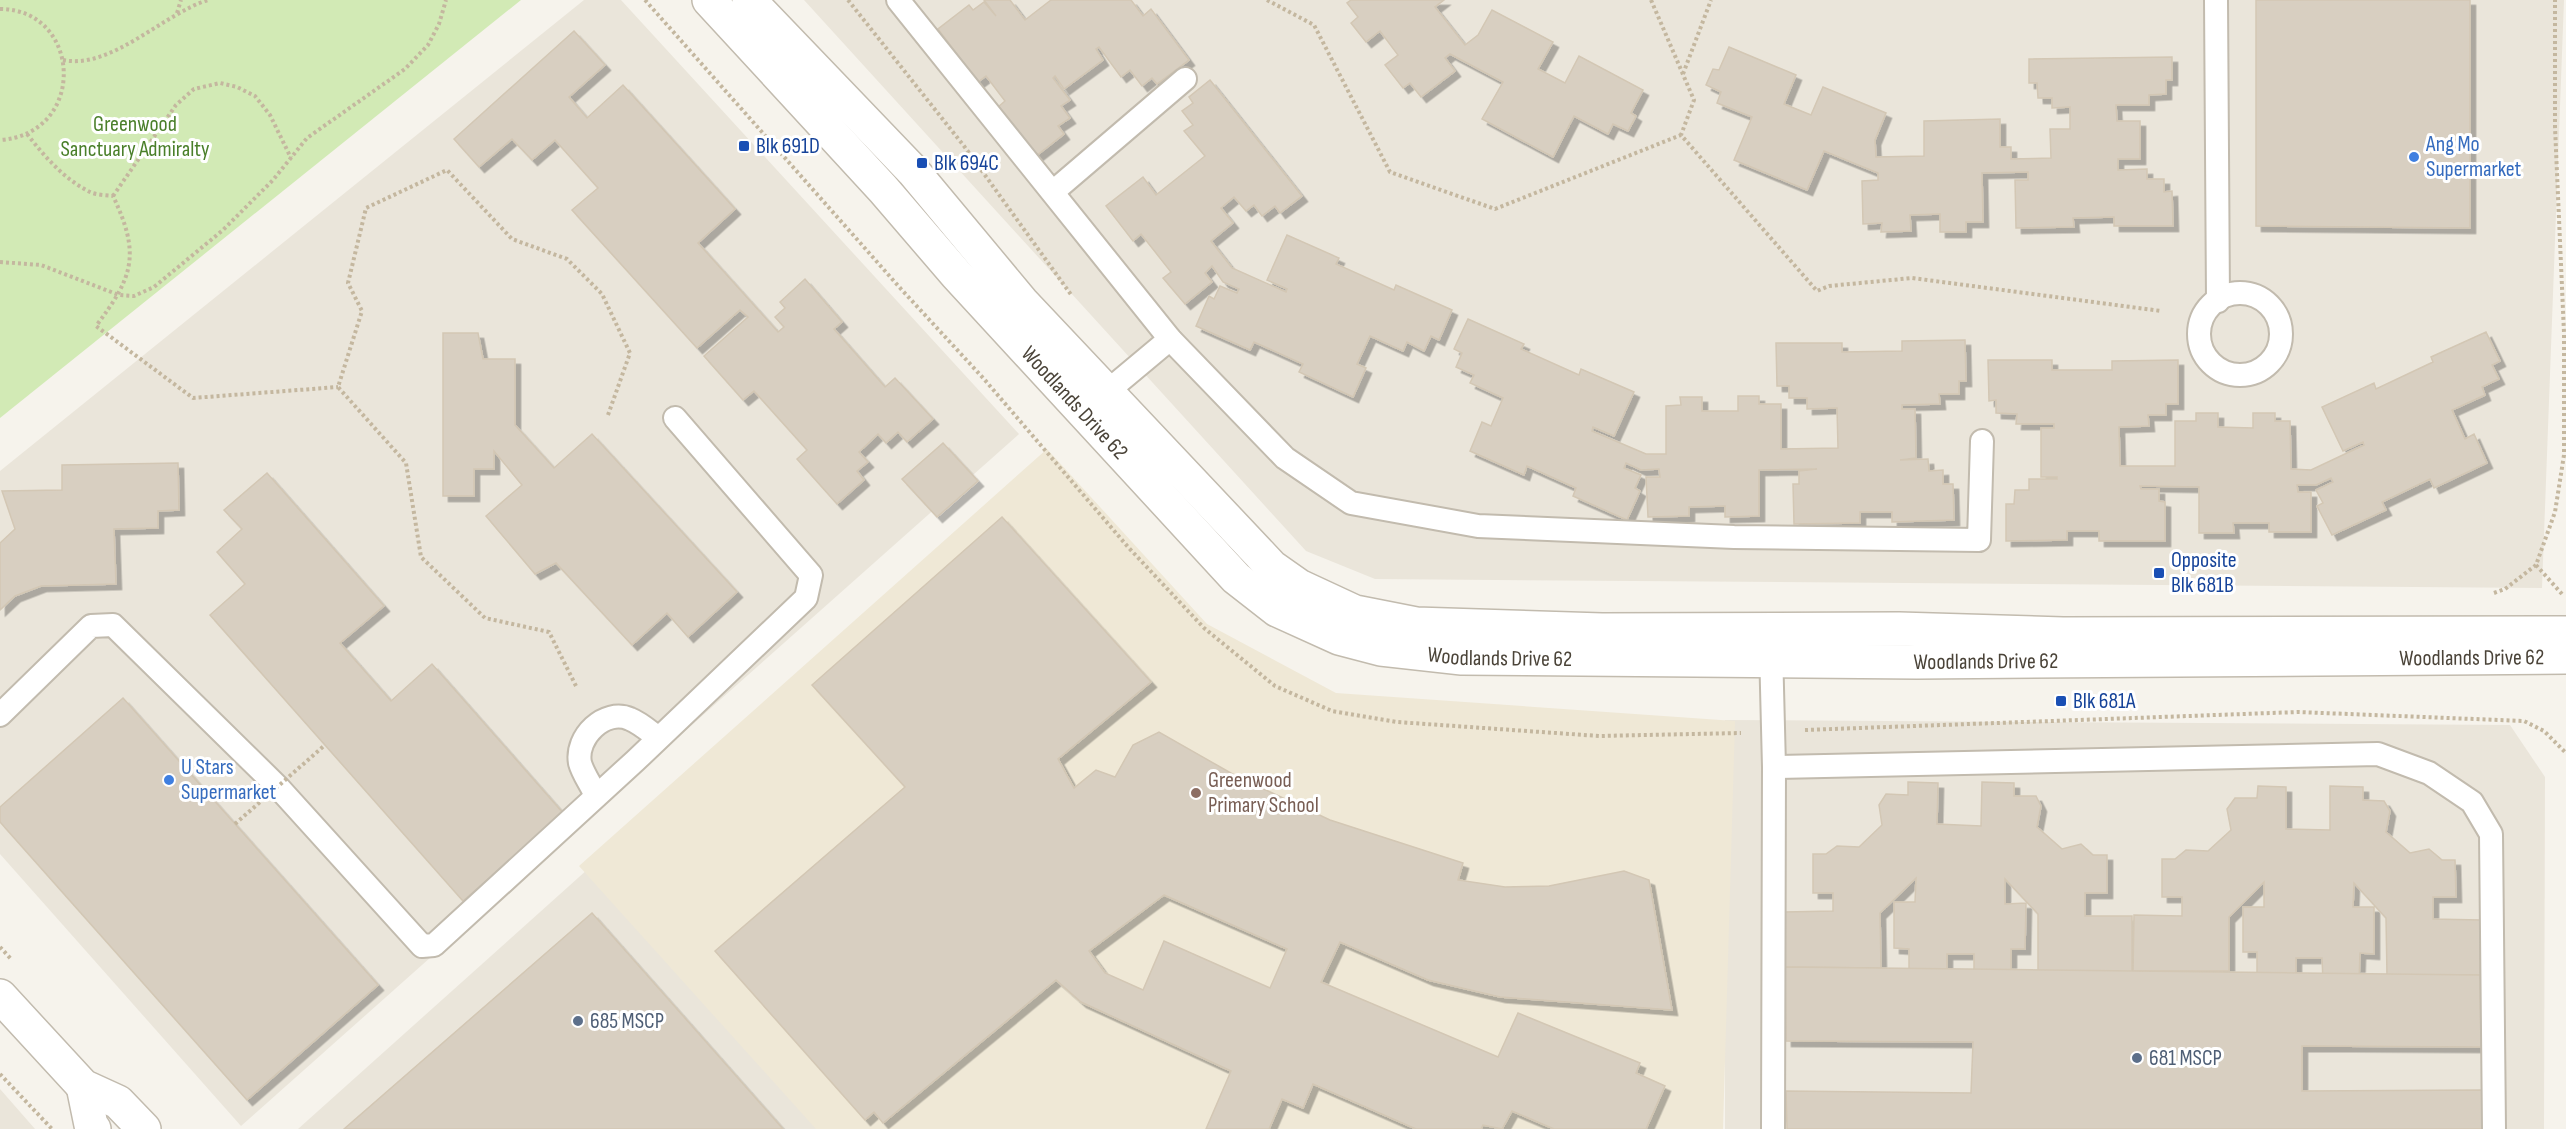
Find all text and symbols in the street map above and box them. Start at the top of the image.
park label: Greenwood Sanctuary Admiralty [60,111,210,163]
place label: Ang Mo Supermarket [2425,131,2522,183]
place label: Blk 691D [756,133,820,160]
marker: Blk 691D [737,139,751,153]
place label: Blk 694C [934,150,999,177]
marker: Ang Mo Supermarket [2407,150,2421,164]
marker: Blk 694C [915,156,929,170]
street label: Woodlands Drive 62 [1016,340,1134,465]
place label: Opposite Blk 681B [2171,547,2237,599]
marker: Opposite Blk 681B [2152,566,2166,580]
street label: Woodlands Drive 62 [1426,641,1572,672]
street label: Woodlands Drive 62 [2399,644,2544,672]
street label: Woodlands Drive 62 [1913,647,2058,676]
place label: Blk 681A [2073,688,2136,715]
marker: Blk 681A [2054,694,2068,708]
place label: U Stars Supermarket [181,754,277,806]
place label: Greenwood Primary School [1208,767,1319,819]
marker: U Stars Supermarket [162,773,176,787]
marker: Greenwood Primary School [1189,786,1203,800]
place label: 685 MSCP [590,1008,664,1035]
marker: 685 MSCP [571,1014,585,1028]
place label: 681 MSCP [2149,1045,2222,1072]
marker: 681 MSCP [2130,1051,2144,1065]

